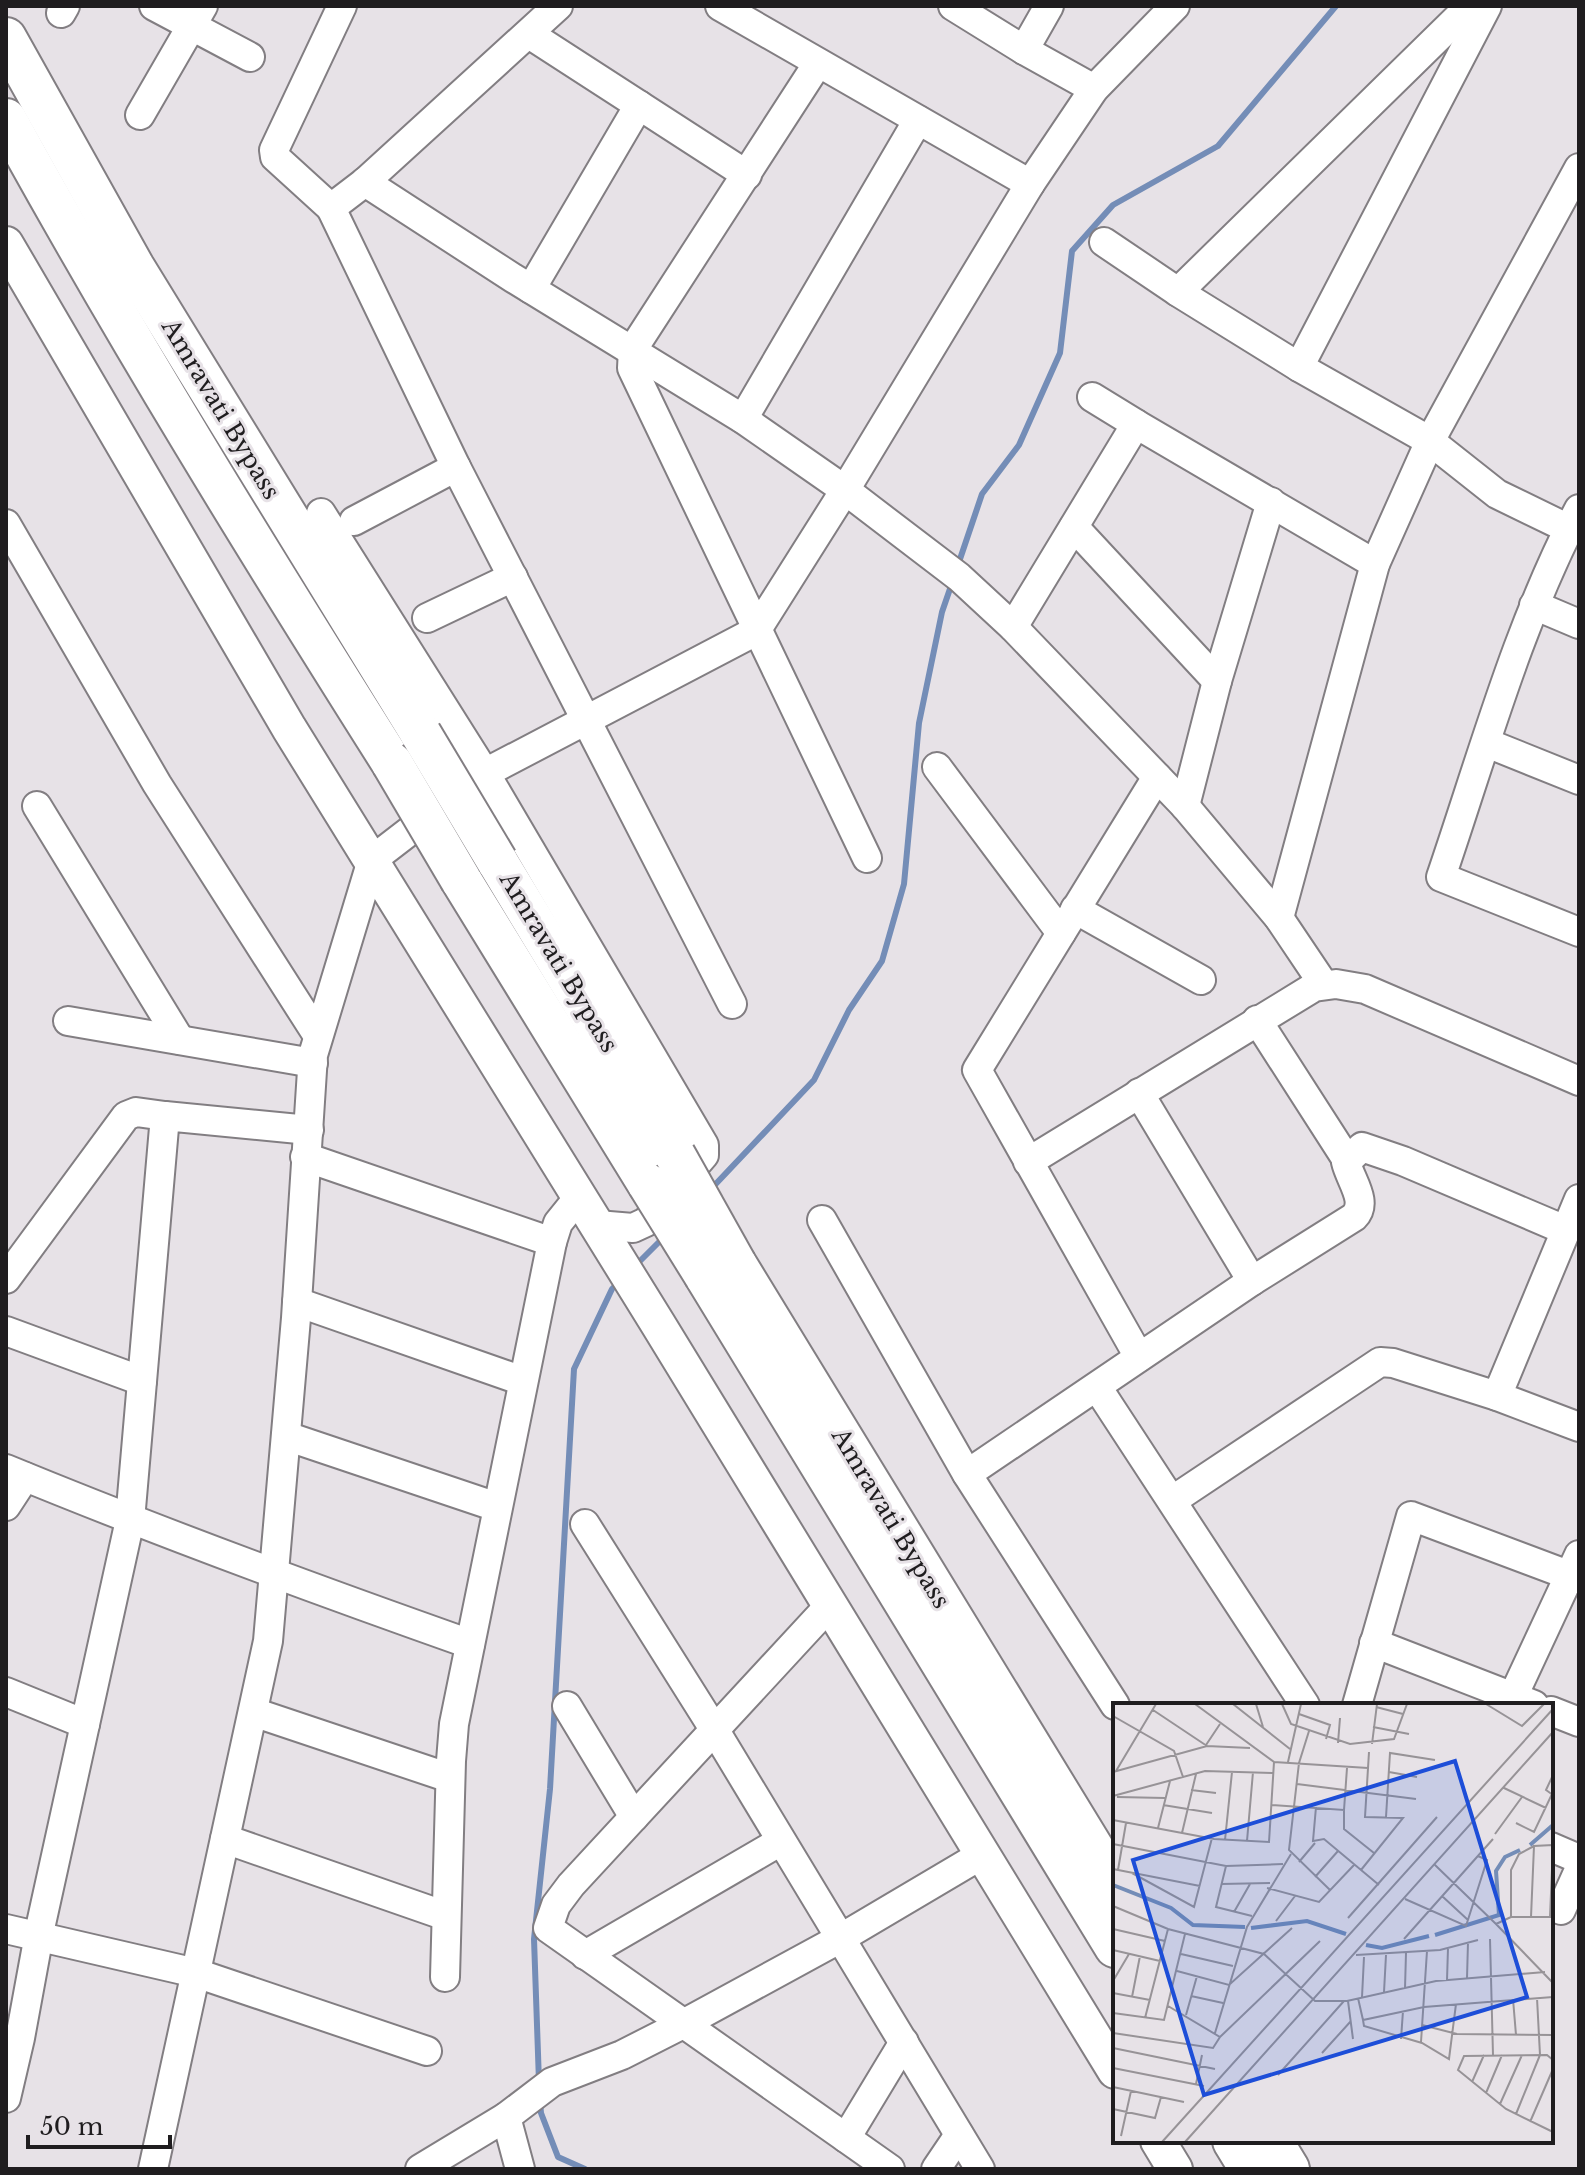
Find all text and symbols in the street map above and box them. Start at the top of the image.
street label: Amravati Bypass [155,313,286,504]
street label: Amravati Bypass [493,866,624,1057]
street label: Amravati Bypass [825,1422,956,1613]
inset map [1113,1703,1553,2143]
scale bar [28,2099,170,2149]
text: 50 m [40,2112,104,2141]

